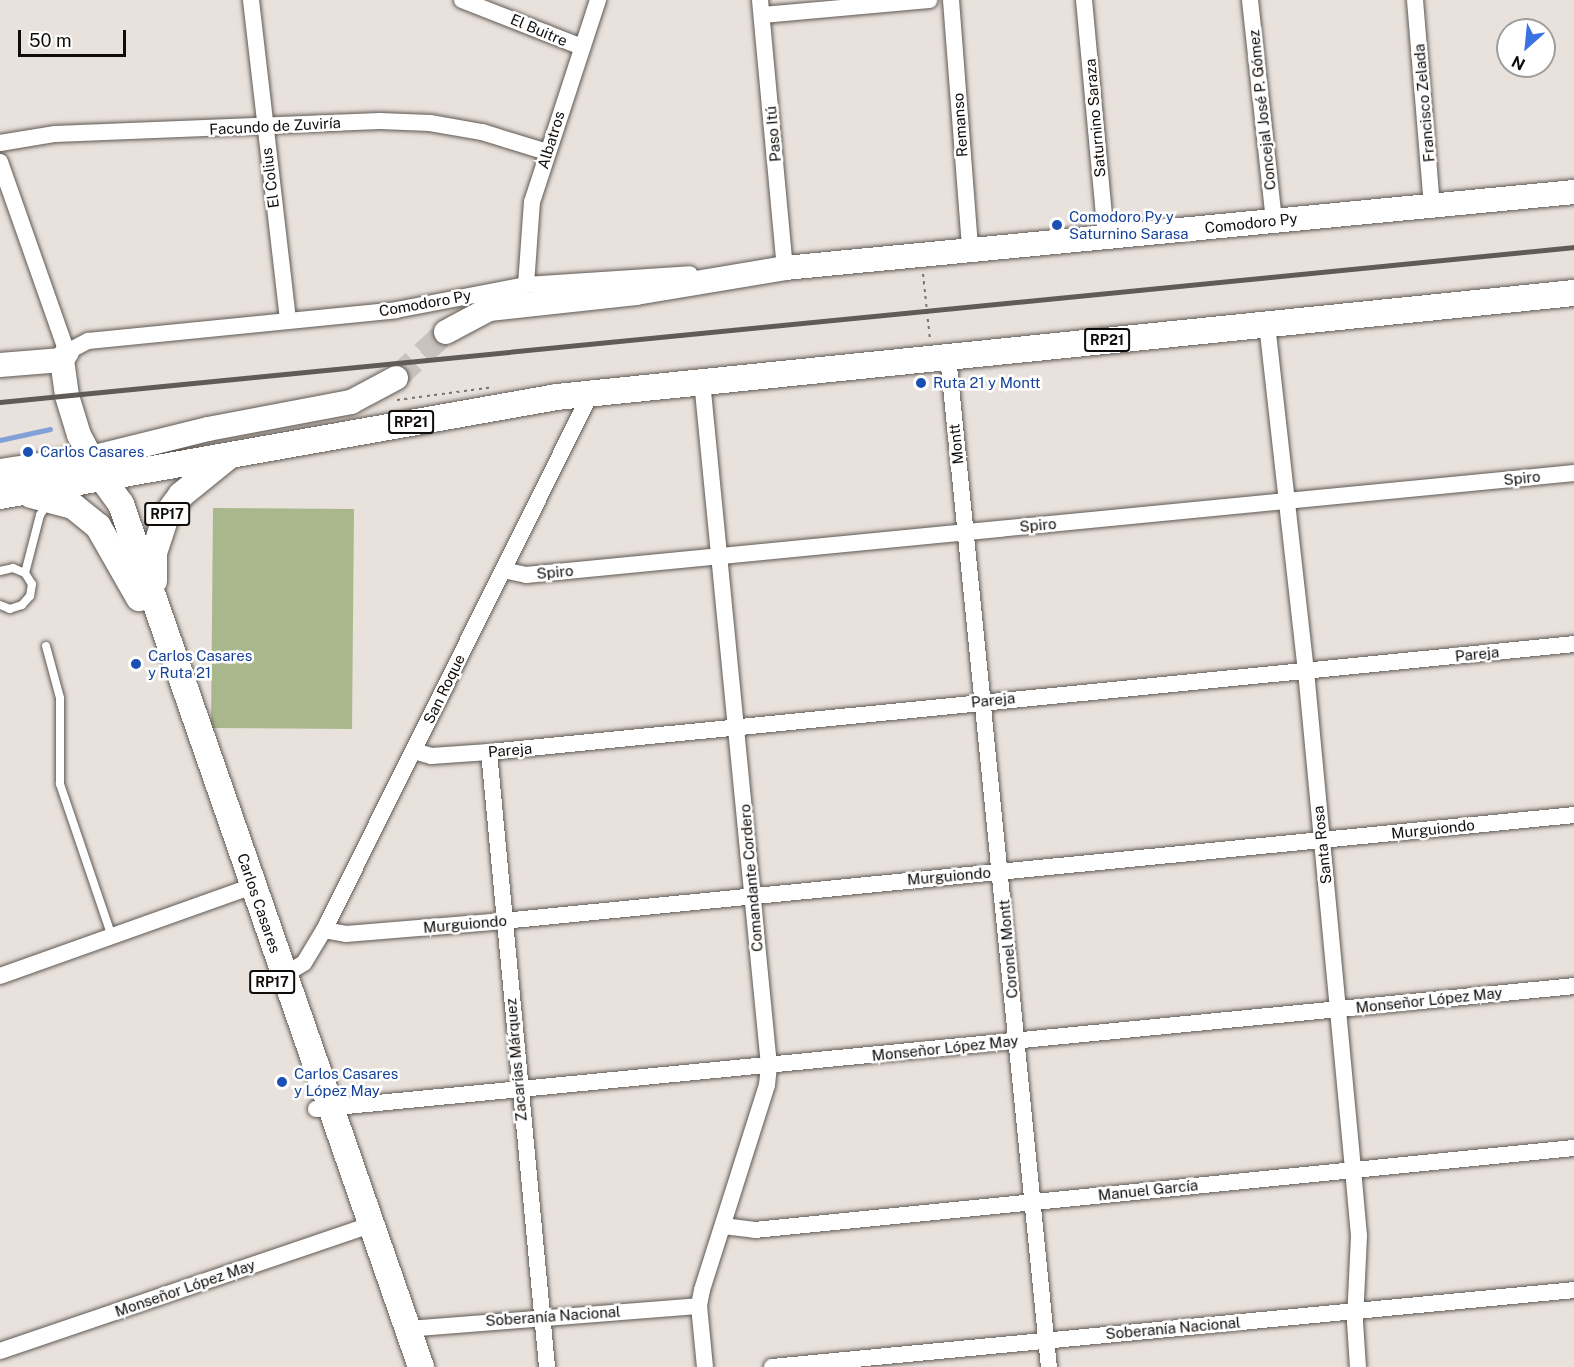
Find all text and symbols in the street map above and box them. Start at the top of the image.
street label: El Buitre [508,10,570,50]
scale bar [21,18,129,56]
north arrow [1496,18,1556,78]
street label: Concejal José P. Gómez [1245,29,1279,191]
text: 50 m [29,30,72,51]
street label: Francisco Zelada [1410,43,1438,163]
text: N [1509,51,1528,74]
street label: Saturnino Saraza [1081,58,1109,178]
street label: Remanso [949,92,971,158]
street label: Paso Itú [762,105,784,163]
street label: Albatros [534,109,568,171]
street label: Facundo de Zuviría [209,114,341,138]
street label: El Colius [257,147,283,209]
place label: Comodoro Py y Saturnino Sarasa [1069,207,1189,242]
street label: Comodoro Py [1204,209,1298,237]
marker: Comodoro Py y Saturnino Sarasa [1050,218,1064,232]
street label: Comodoro Py [377,286,473,320]
road number: RP21 [1083,329,1131,351]
place label: Ruta 21 y Montt [933,374,1041,392]
marker: Ruta 21 y Montt [914,376,928,390]
road number: RP21 [387,411,435,433]
street label: Montt [945,423,967,465]
place label: Carlos Casares [40,443,144,461]
marker: Carlos Casares [21,445,35,459]
street label: Spiro [1503,467,1541,489]
road number: RP17 [143,503,191,525]
street label: Spiro [1019,514,1057,536]
street label: Spiro [536,561,574,583]
street label: Pareja [1454,643,1500,665]
place label: Carlos Casares y Ruta 21 [148,646,252,681]
street label: San Roque [419,651,469,727]
marker: Carlos Casares y Ruta 21 [129,657,143,671]
street label: Pareja [970,689,1016,711]
street label: Pareja [487,739,533,761]
street label: Comandante Cordero [736,803,766,953]
street label: Santa Rosa [1309,805,1335,885]
street label: Murguiondo [1390,816,1476,842]
street label: Carlos Casares [234,851,284,955]
street label: Murguiondo [906,863,992,889]
street label: Coronel Montt [995,899,1021,999]
street label: Murguiondo [422,911,508,937]
road number: RP17 [248,971,296,993]
street label: Monseñor López May [1355,983,1503,1017]
street label: Zacarías Márquez [502,998,530,1122]
street label: Monseñor López May [871,1031,1019,1065]
place label: Carlos Casares y López May [294,1064,398,1099]
marker: Carlos Casares y López May [275,1075,289,1089]
street label: Manuel García [1097,1176,1199,1204]
street label: Monseñor López May [112,1256,258,1320]
street label: Soberanía Nacional [485,1302,621,1330]
street label: Soberanía Nacional [1105,1313,1241,1343]

